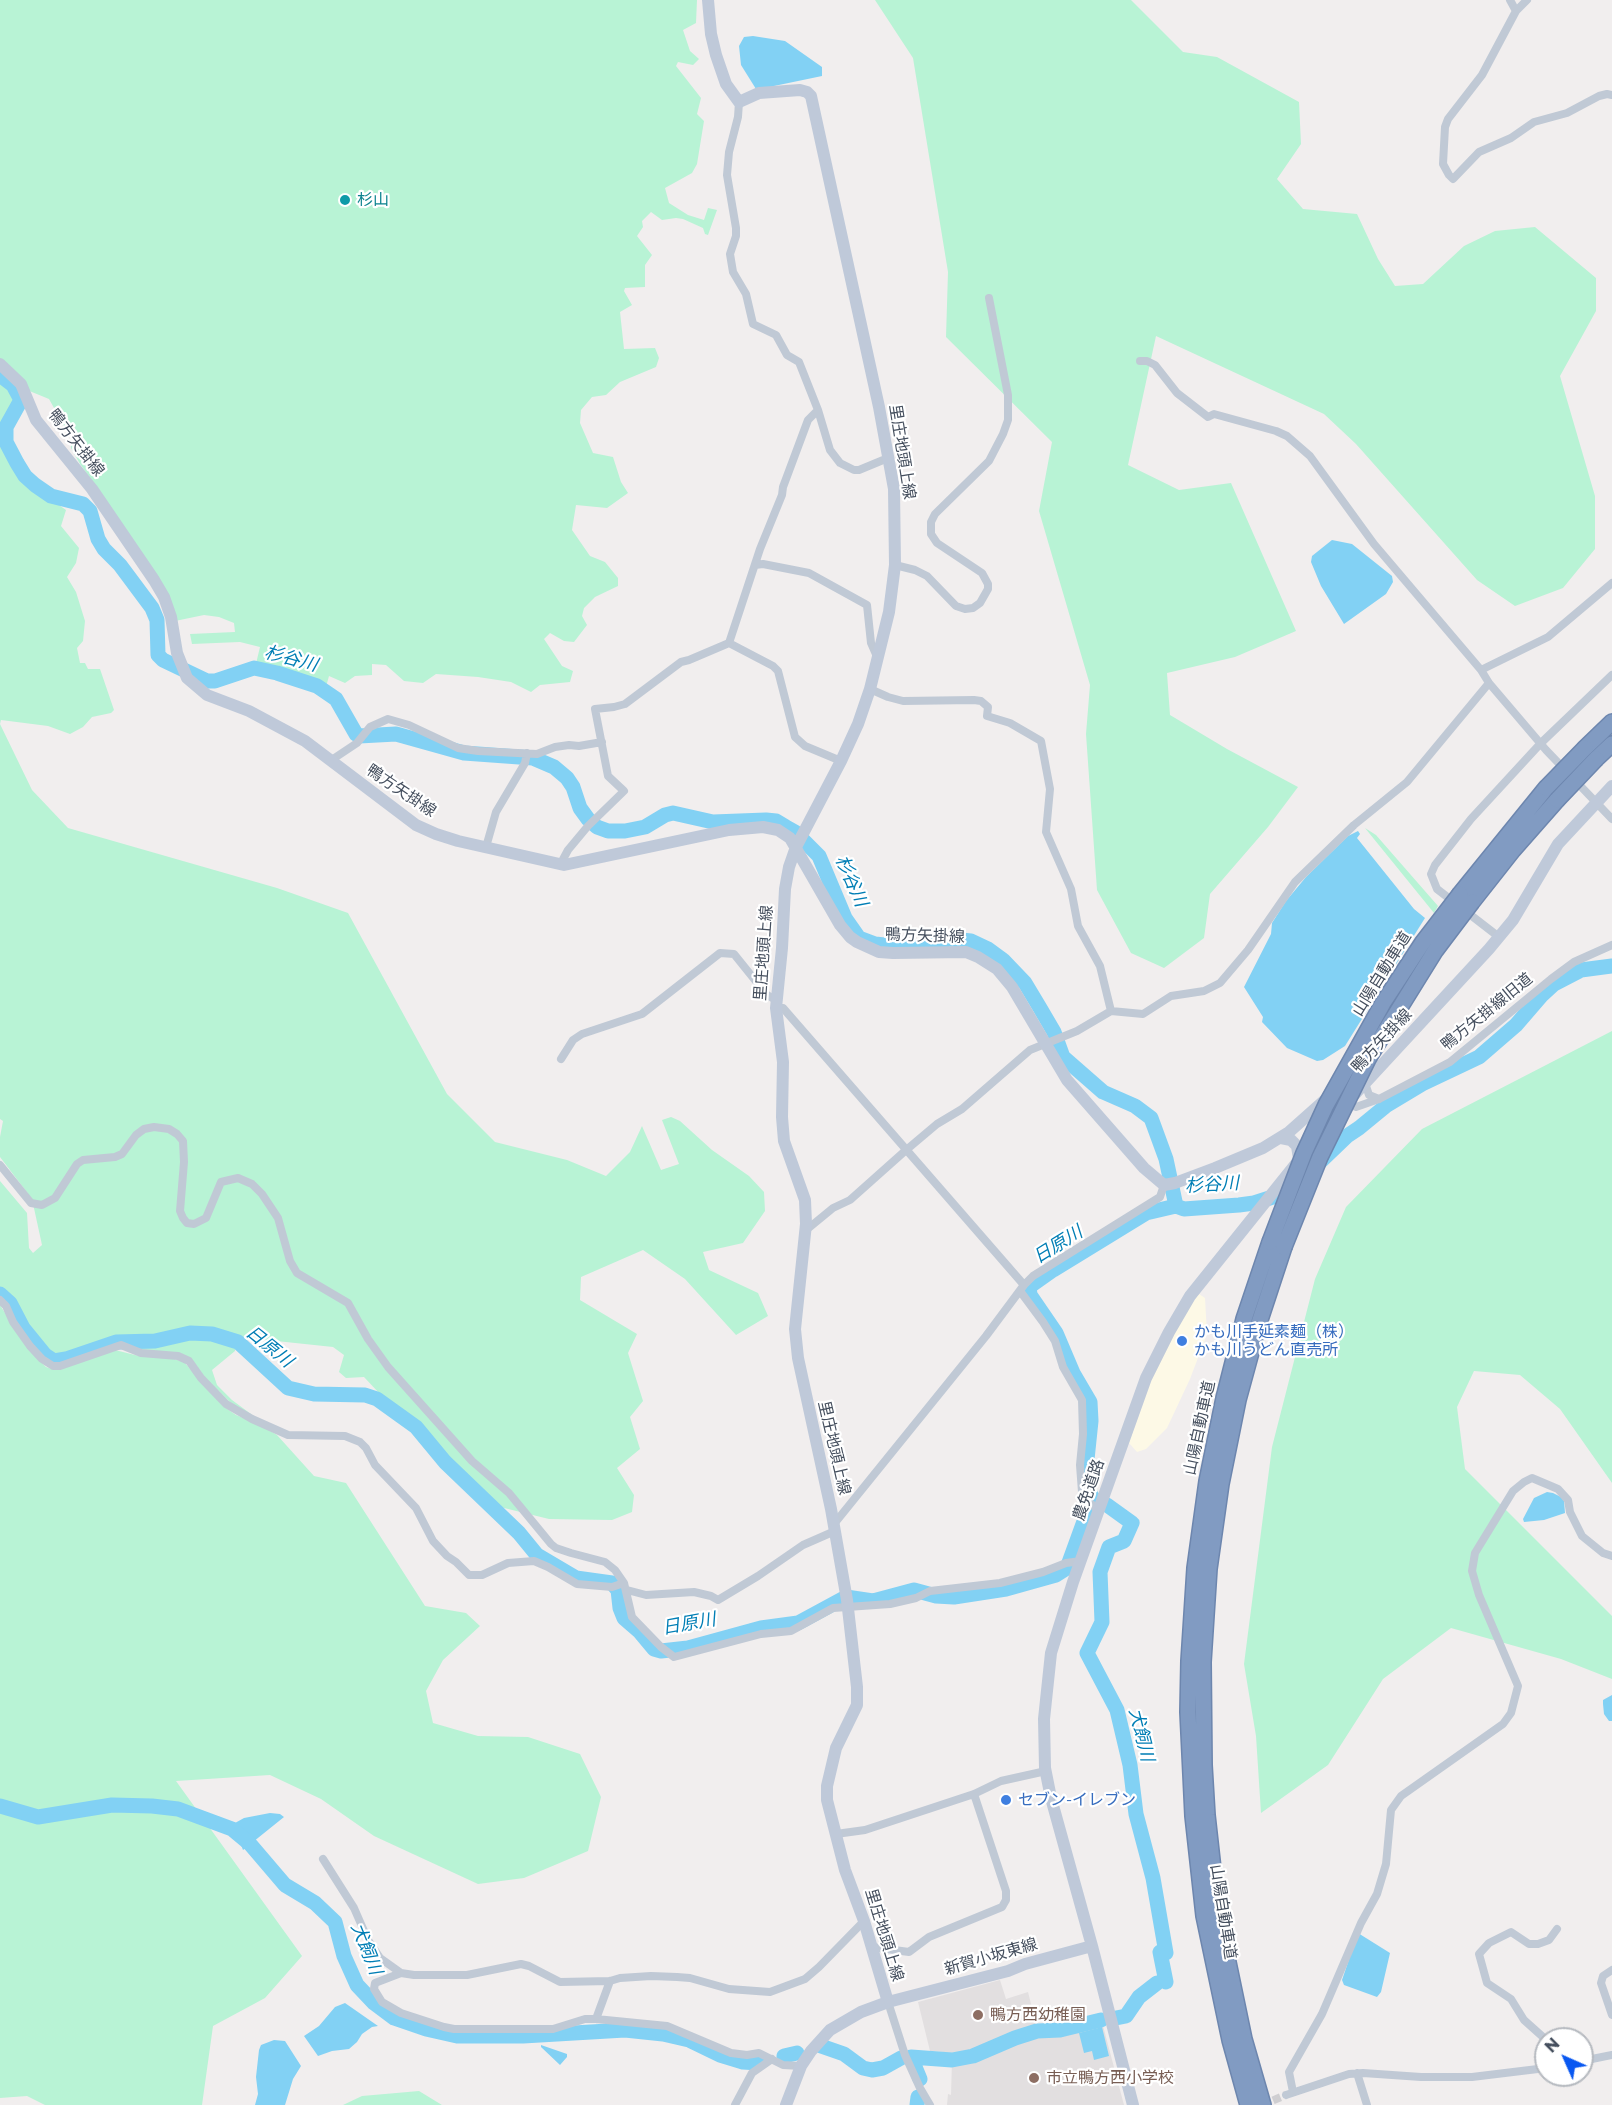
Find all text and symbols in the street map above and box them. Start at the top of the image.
place label: 杉山 [357,190,389,210]
marker: 杉山 [338,193,352,207]
street label: 里庄地頭上線 [885,403,919,501]
street label: 鴨方矢掛線 [44,406,108,480]
water label: 杉谷川 [262,642,320,676]
street label: 鴨方矢掛線 [362,761,440,821]
water label: 杉谷川 [830,852,872,910]
street label: 里庄地頭上線 [751,904,777,1002]
street label: 鴨方矢掛線 [885,925,965,947]
street label: 山陽自動車道 [1348,928,1416,1020]
street label: 鴨方矢掛線旧道 [1437,969,1537,1055]
street label: 鴨方矢掛線 [1348,1005,1416,1077]
water label: 杉谷川 [1184,1173,1240,1197]
water label: 日原川 [1029,1222,1087,1268]
water label: 日原川 [241,1322,297,1372]
place label: かも川手延素麺（株） かも川うどん直売所 [1194,1322,1354,1360]
marker: かも川手延素麺（株） かも川うどん直売所 [1175,1334,1189,1348]
street label: 山陽自動車道 [1181,1379,1219,1477]
street label: 里庄地頭上線 [814,1399,854,1497]
street label: 農免道路 [1070,1457,1108,1523]
water label: 日原川 [661,1609,717,1639]
water label: 犬飼川 [1124,1706,1158,1764]
place label: セブン-イレブン [1018,1790,1136,1810]
marker: セブン-イレブン [999,1793,1013,1807]
street label: 山陽自動車道 [1206,1863,1240,1961]
street label: 里庄地頭上線 [861,1886,907,1984]
water label: 犬飼川 [346,1920,386,1978]
street label: 新賀小坂東線 [942,1935,1040,1979]
place label: 鴨方西幼稚園 [990,2005,1086,2025]
marker: 鴨方西幼稚園 [971,2008,985,2022]
north arrow [1534,2027,1594,2087]
text: N [1541,2034,1564,2057]
place label: 市立鴨方西小学校 [1046,2068,1174,2088]
marker: 市立鴨方西小学校 [1027,2071,1041,2085]

